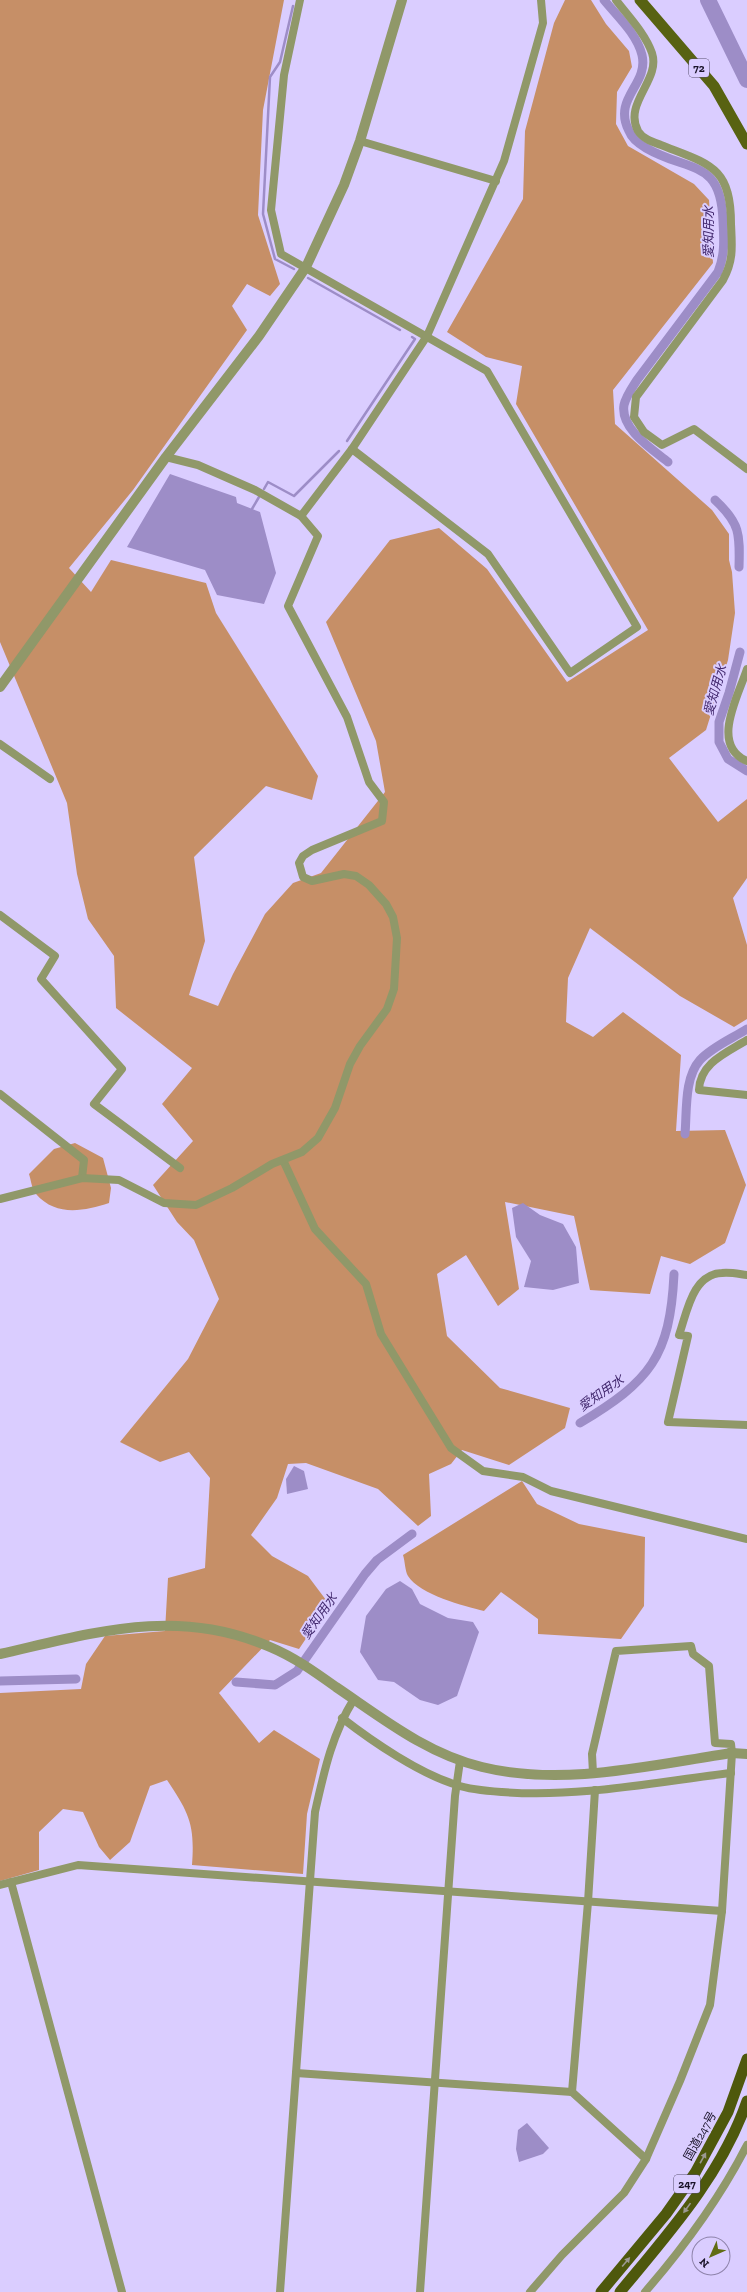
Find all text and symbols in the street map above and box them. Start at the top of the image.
road number: 72 [689,59,709,77]
water label: 愛知用水 [701,204,716,258]
water label: 愛知用水 [701,661,730,717]
water label: 愛知用水 [575,1371,628,1414]
water label: 愛知用水 [298,1589,341,1642]
street label: 国道247号 [681,2109,719,2163]
one-way arrow [700,2152,706,2164]
road number: 247 [674,2175,700,2193]
one-way arrow [683,2203,691,2213]
north arrow [691,2236,731,2276]
text: N [696,2255,712,2270]
one-way arrow [622,2257,631,2268]

